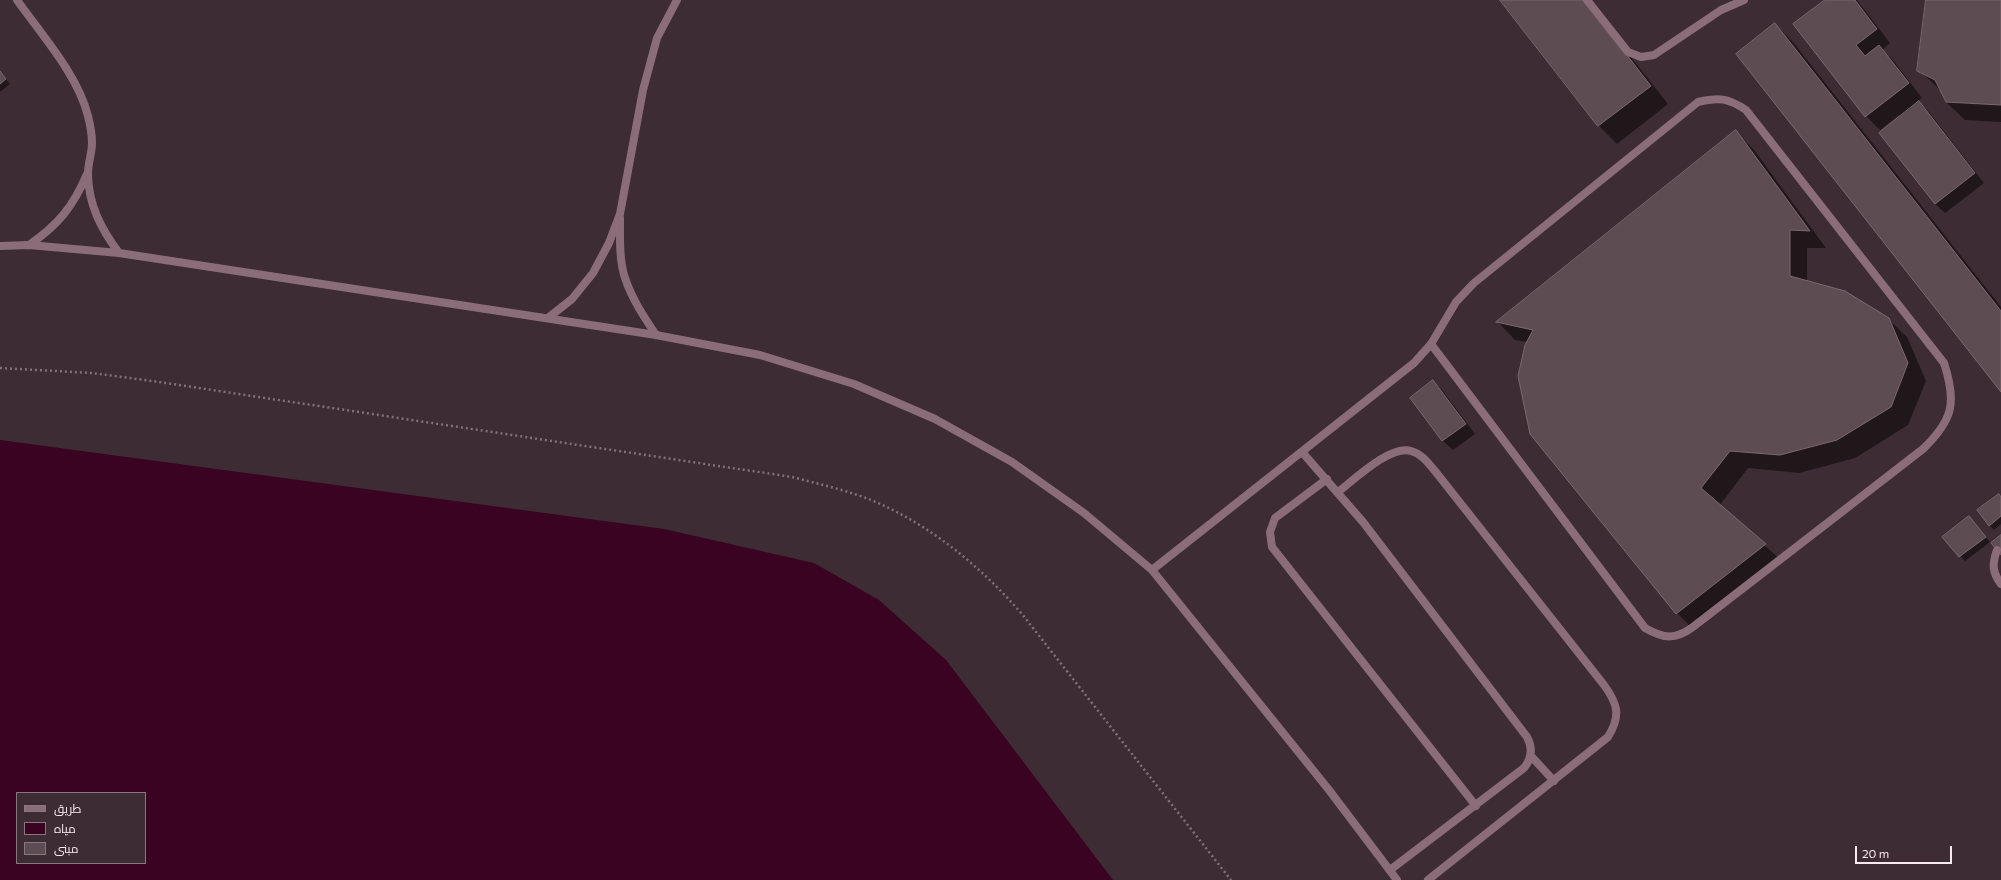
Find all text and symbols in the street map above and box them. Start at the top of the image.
legend [16,792,146,864]
text: طريق [54,801,81,815]
text: مياه [54,821,76,835]
scale bar [1857,838,1954,864]
text: مبنى [54,841,79,855]
text: 20 m [1862,846,1889,860]

